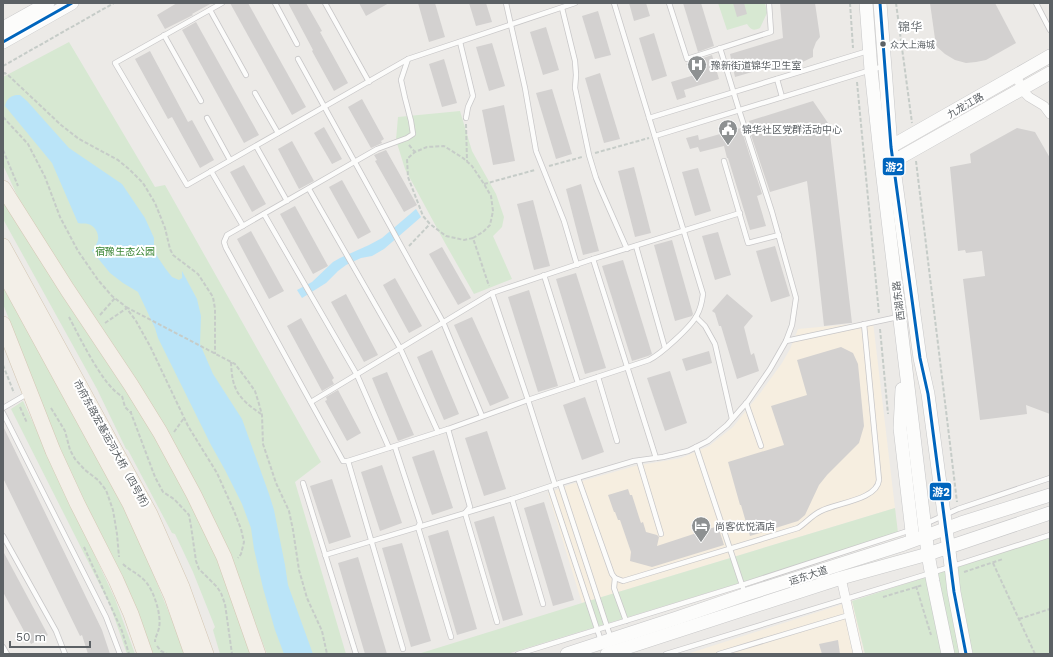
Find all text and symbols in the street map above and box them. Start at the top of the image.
district label: 锦华 [898,20,922,34]
marker: 众大上海城 [878,39,888,49]
place label: 众大上海城 [890,40,935,50]
hospital icon: 豫新街道锦华卫生室 [686,54,708,82]
place label: 豫新街道锦华卫生室 [711,60,801,71]
street label: 九龙江路 [945,91,985,120]
public building icon: 锦华社区党群活动中心 [717,118,739,146]
place label: 锦华社区党群活动中心 [742,124,842,135]
line badge: 游2 [882,157,905,176]
text: 游2 [885,161,903,174]
park label: 宿豫生态公园 [95,246,155,257]
street label: 西湖东路 [891,280,906,321]
street label: 市府东路宏基运河大桥（四号桥） [71,378,154,515]
line badge: 游2 [929,482,952,501]
text: 游2 [932,486,950,499]
hotel icon: 尚客优悦酒店 [690,515,712,543]
place label: 尚客优悦酒店 [715,521,775,532]
street label: 运东大道 [787,564,829,587]
scale bar [10,623,90,649]
text: 50 m [16,630,46,644]

